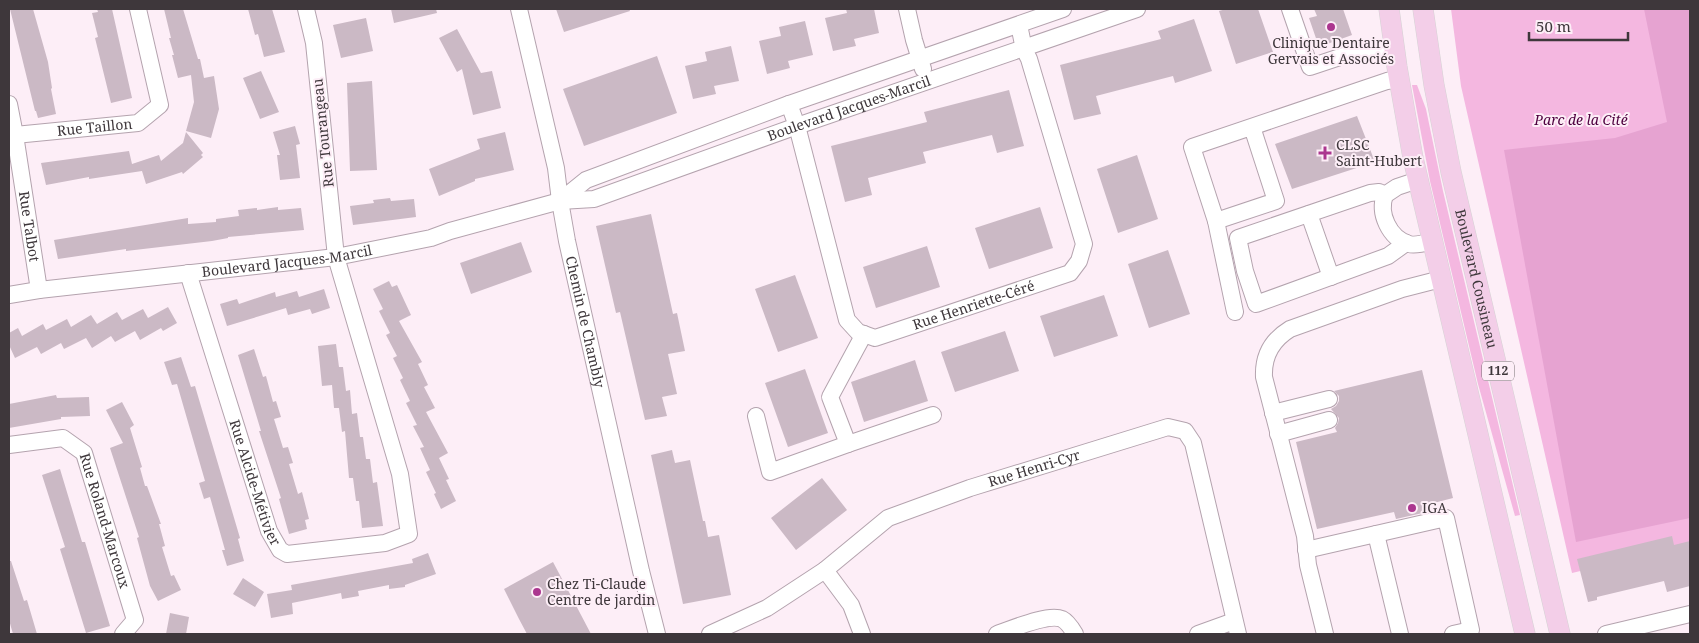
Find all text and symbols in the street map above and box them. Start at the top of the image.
scale bar [1529,10,1628,42]
text: 50 m [1536,16,1571,36]
marker: Clinique Dentaire Gervais et Associés [1325,21,1337,33]
place label: Clinique Dentaire Gervais et Associés [1268,33,1394,68]
street label: Boulevard Jacques-Marcil [764,71,934,145]
street label: Rue Tourangeau [307,78,338,188]
park label: Parc de la Cité [1533,110,1629,129]
street label: Rue Taillon [56,114,133,140]
place label: CLSC Saint-Hubert [1336,135,1422,170]
marker: CLSC Saint-Hubert [1318,146,1332,160]
street label: Rue Talbot [15,190,44,263]
street label: Boulevard Cousineau [1451,207,1502,350]
street label: Boulevard Jacques-Marcil [201,240,374,281]
street label: Chemin de Chambly [562,254,610,390]
street label: Rue Henriette-Céré [910,276,1037,334]
road number: 112 [1482,362,1514,381]
street label: Rue Alcide-Métivier [226,417,286,549]
street label: Rue Henri-Cyr [985,445,1083,491]
street label: Rue Roland-Marcoux [76,451,135,591]
place label: IGA [1422,498,1447,517]
marker: IGA [1406,502,1418,514]
place label: Chez Ti-Claude Centre de jardin [547,574,655,609]
marker: Chez Ti-Claude Centre de jardin [531,586,543,598]

